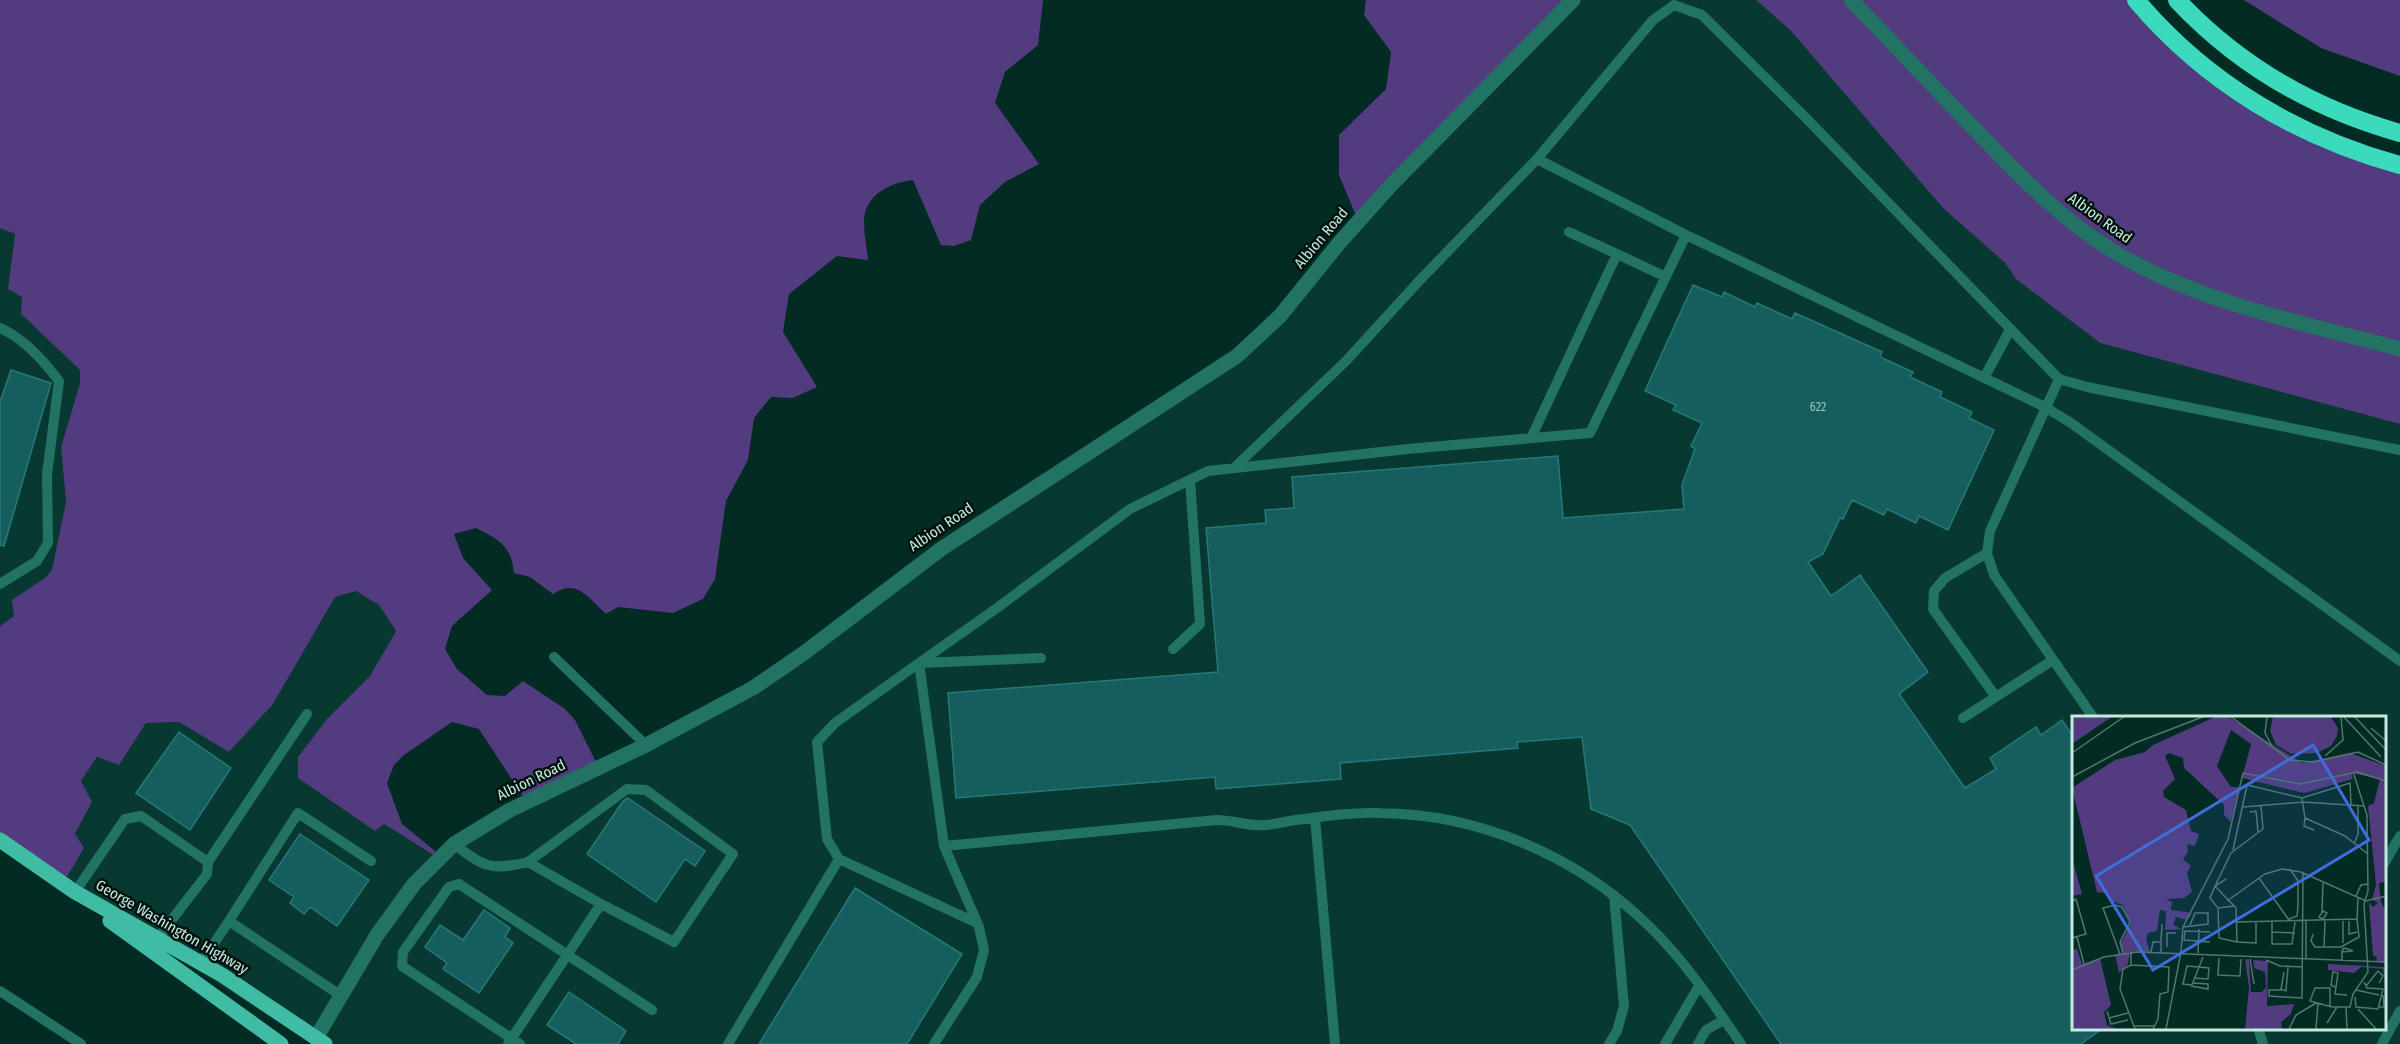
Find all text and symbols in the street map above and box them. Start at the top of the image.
street label: Albion Road [2065,189,2135,247]
street label: Albion Road [1290,204,1352,272]
house number: 622 [1810,400,1826,414]
street label: Albion Road [905,499,977,555]
inset map [2072,716,2385,1029]
street label: Albion Road [494,756,568,804]
street label: George Washington Highway [93,876,252,978]

